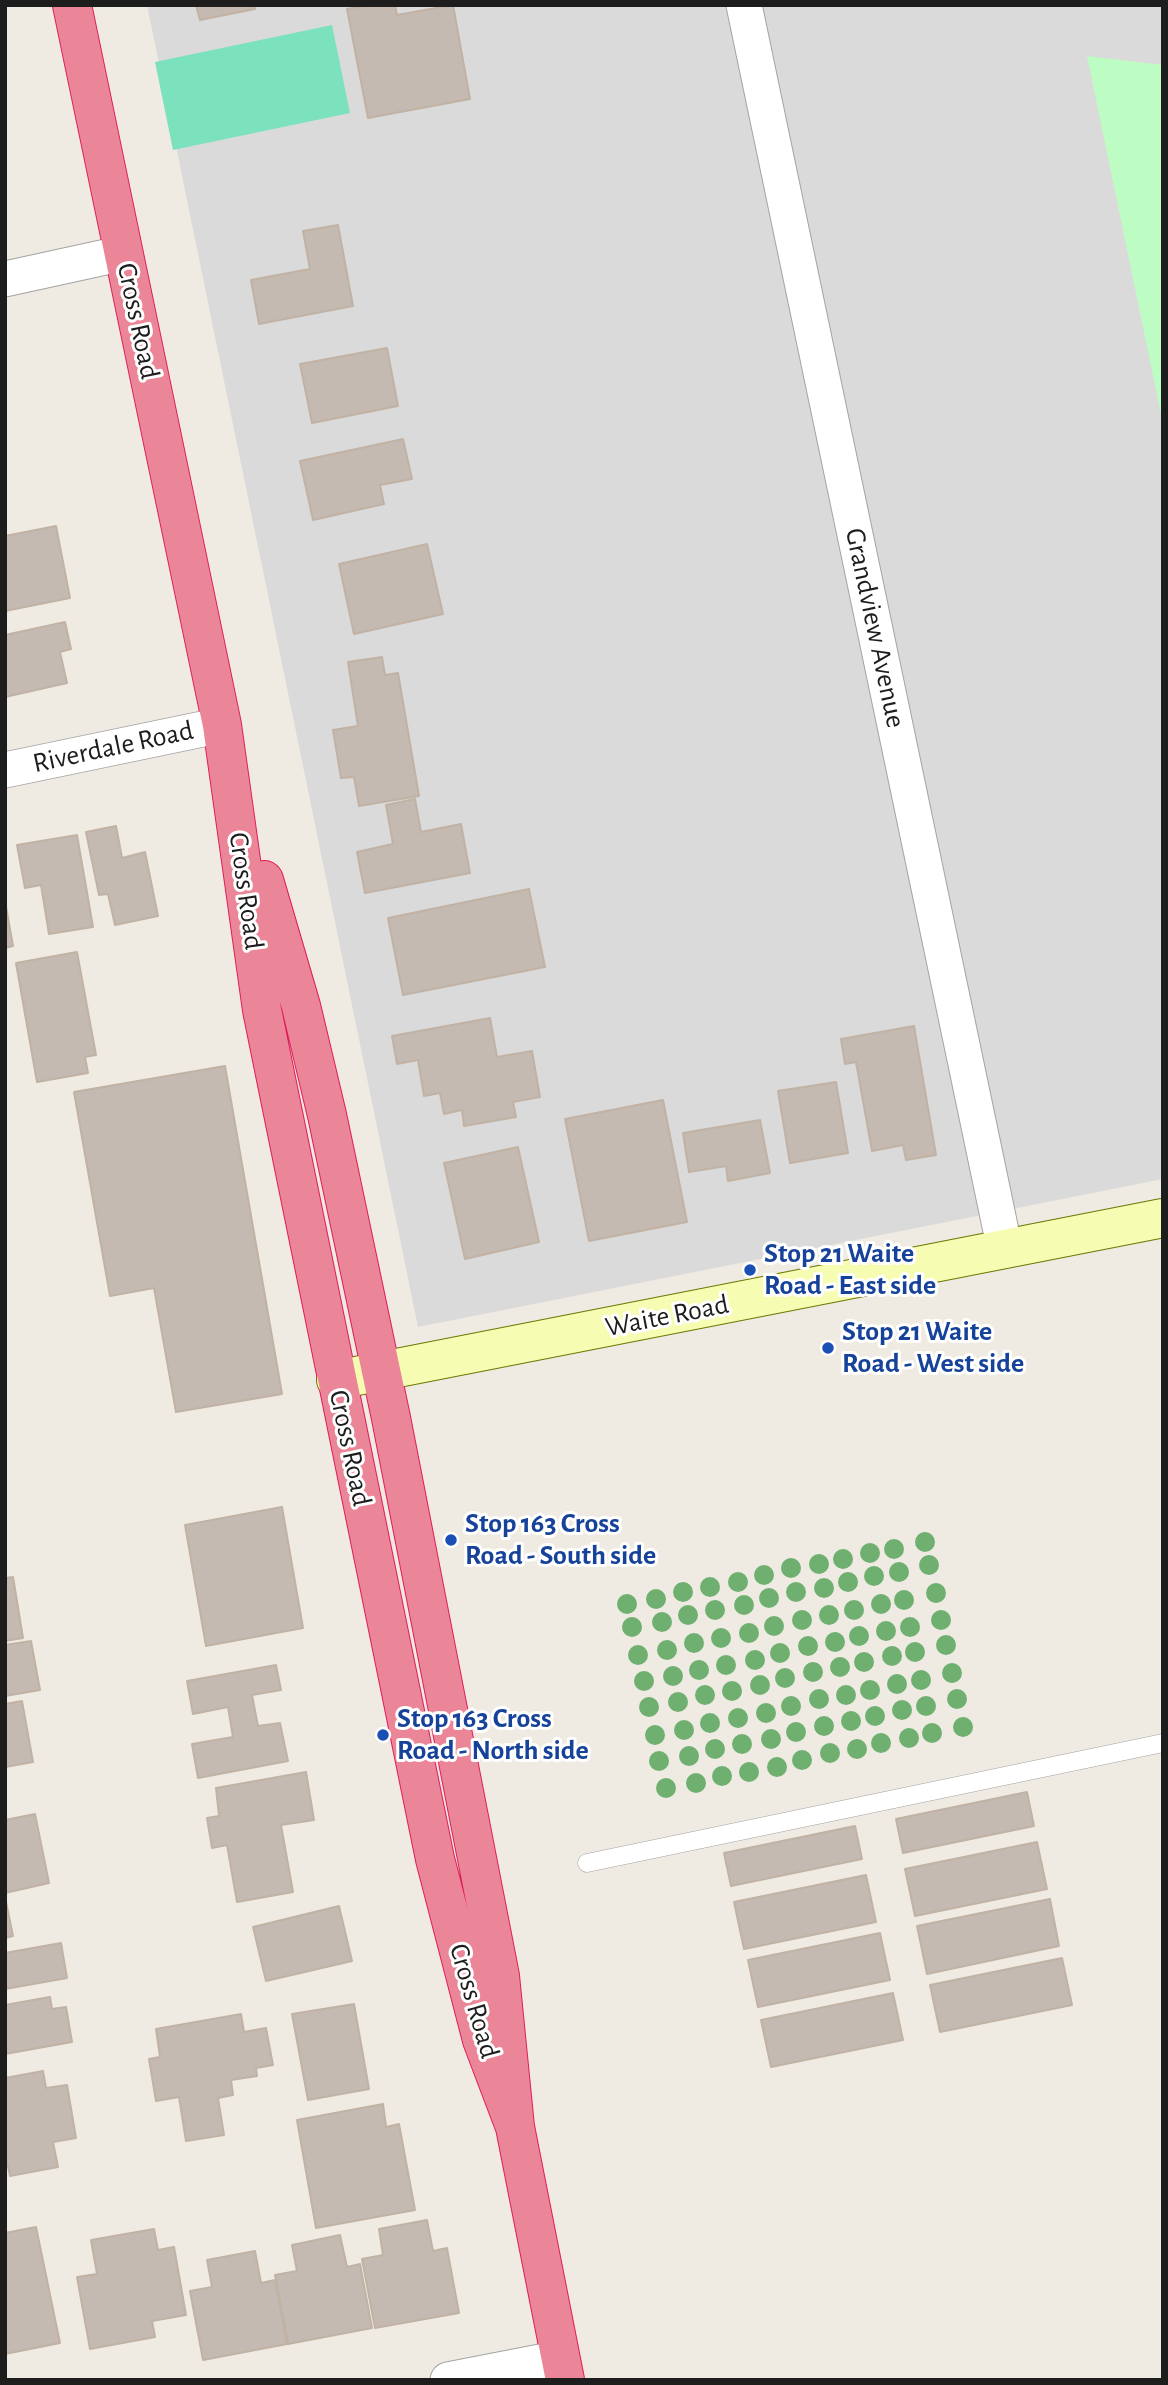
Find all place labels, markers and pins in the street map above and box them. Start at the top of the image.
place label: Stop 21 Waite Road - East side [764,1237,936,1303]
marker: Stop 21 Waite Road - East side [742,1262,758,1278]
place label: Stop 21 Waite Road - West side [842,1315,1024,1381]
marker: Stop 21 Waite Road - West side [820,1340,836,1356]
place label: Stop 163 Cross Road - South side [465,1507,656,1573]
marker: Stop 163 Cross Road - South side [443,1532,459,1548]
place label: Stop 163 Cross Road - North side [397,1702,589,1768]
marker: Stop 163 Cross Road - North side [375,1727,391,1743]

